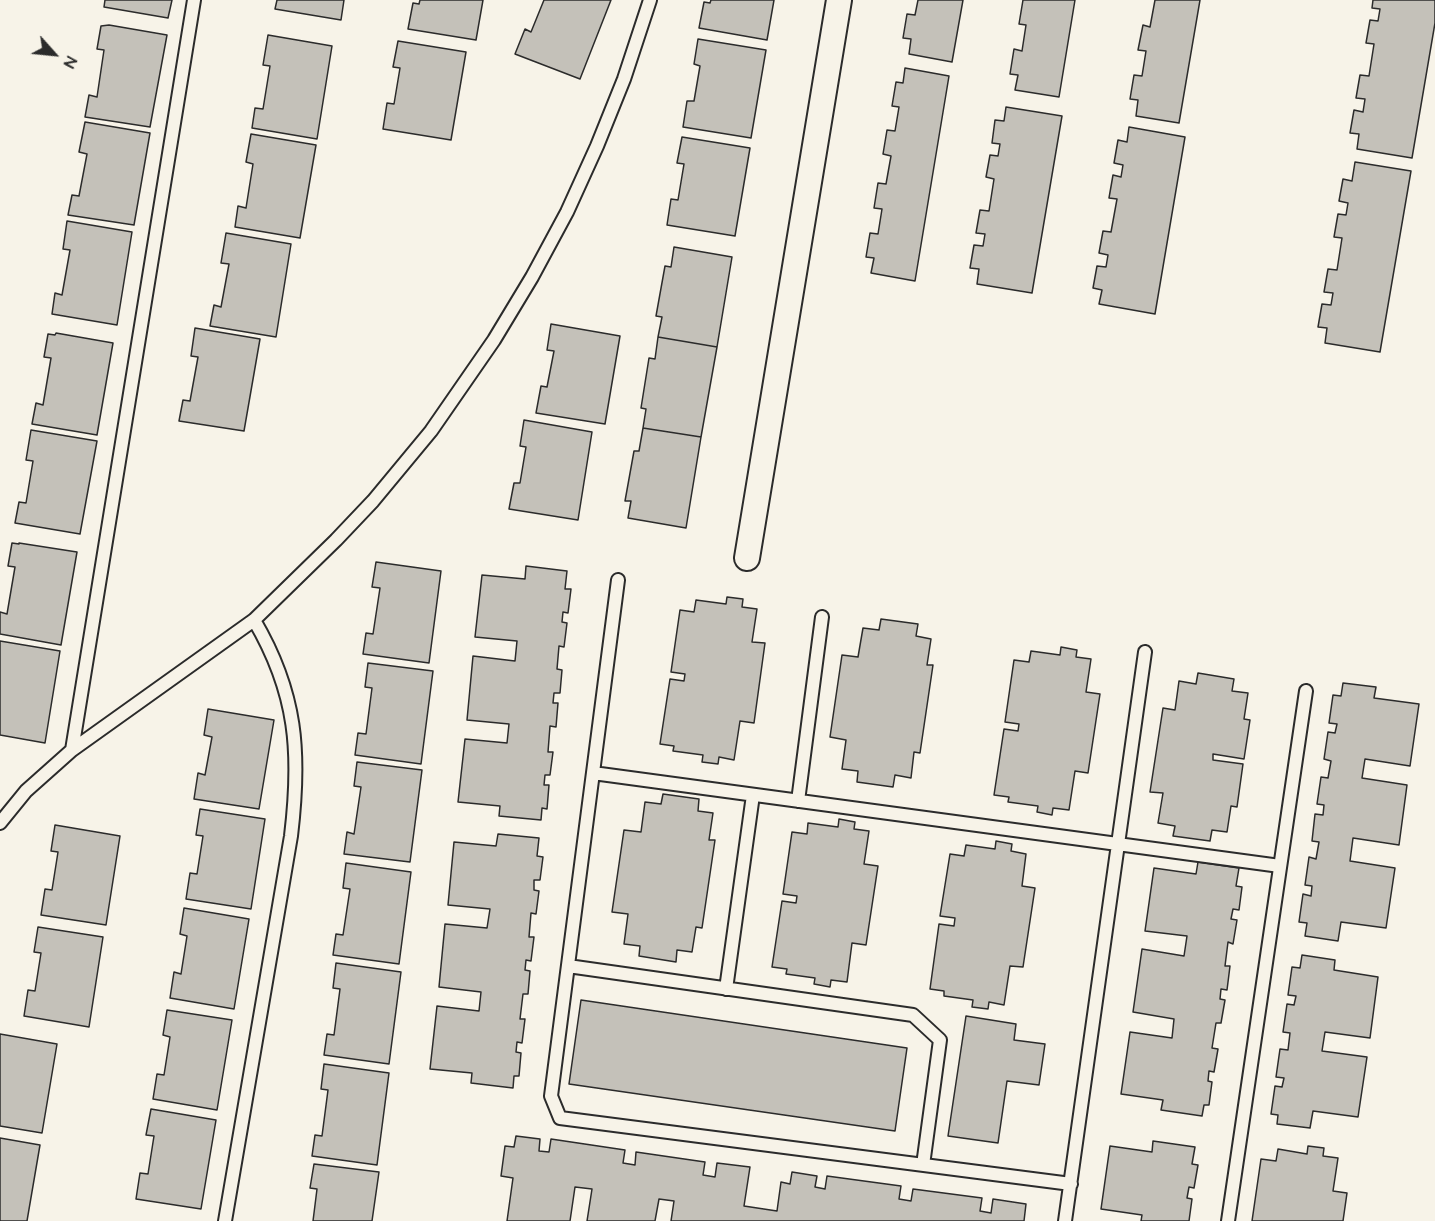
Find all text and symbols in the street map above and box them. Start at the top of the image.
north arrow [24,24,84,84]
text: N [58,53,82,72]

